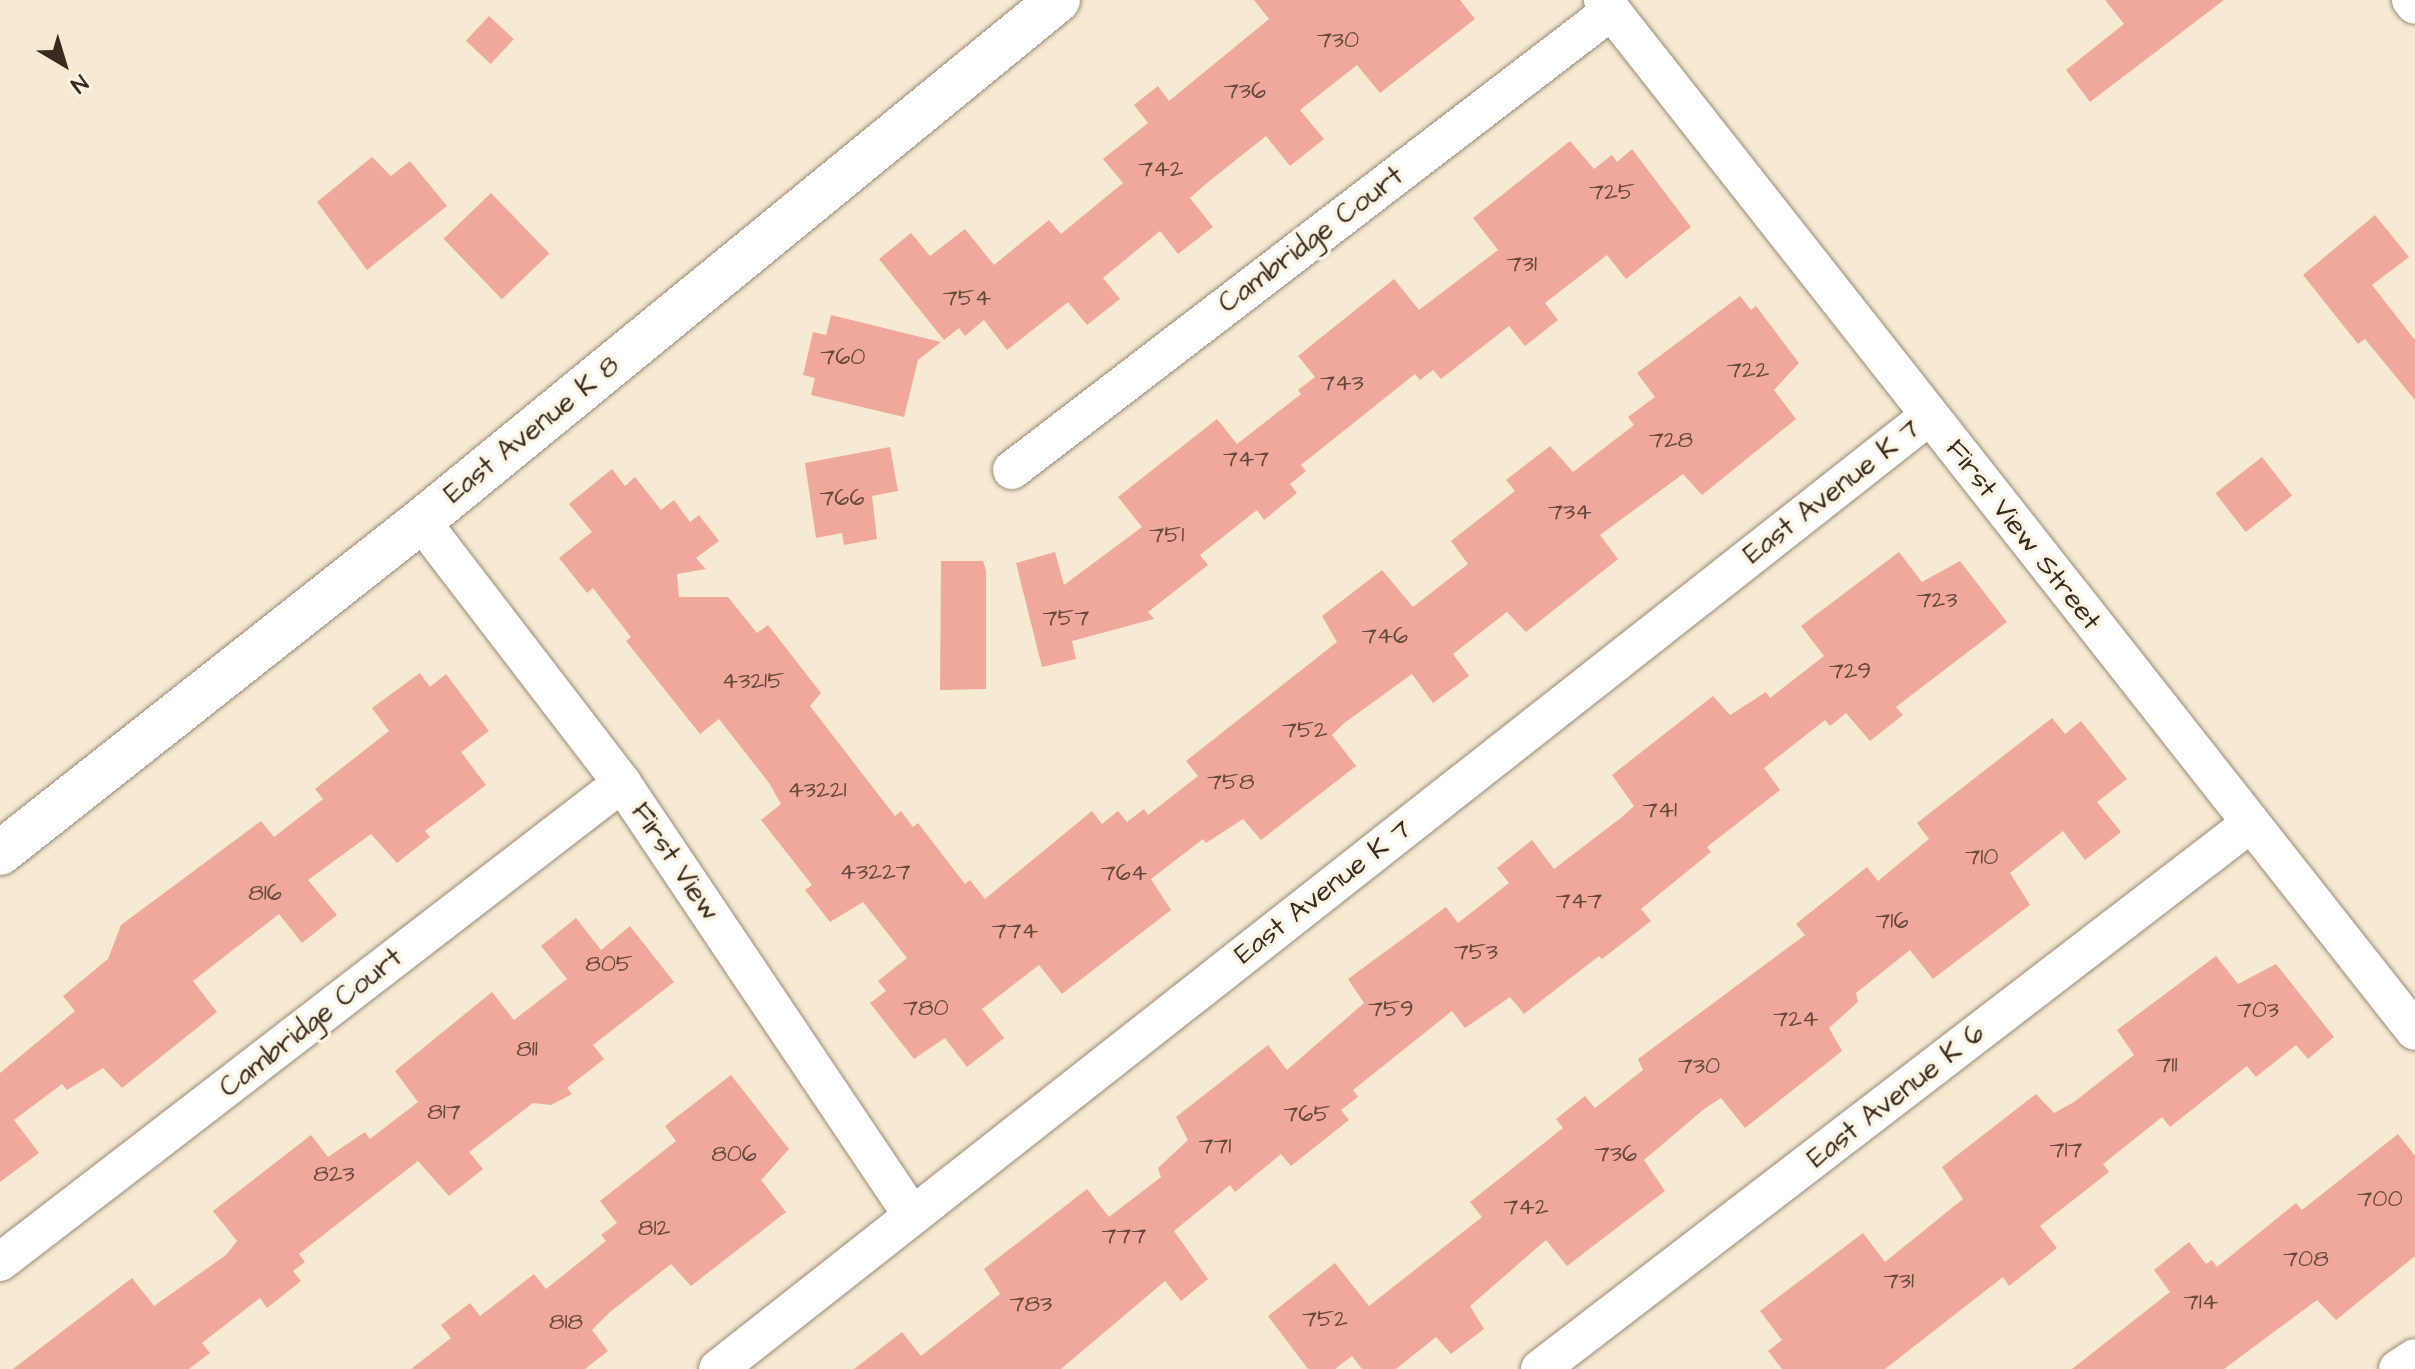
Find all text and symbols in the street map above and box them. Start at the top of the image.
north arrow [24,24,104,104]
house number: 730 [1317,27,1359,55]
text: N [64,67,94,100]
house number: 736 [1224,78,1266,106]
house number: 742 [1139,156,1183,184]
street label: Cambridge Court [1212,159,1410,321]
house number: 725 [1589,179,1635,207]
house number: 731 [1507,251,1537,279]
house number: 754 [943,285,991,313]
house number: 760 [821,344,865,372]
street label: East Avenue K 8 [438,349,626,511]
house number: 722 [1727,357,1769,385]
house number: 743 [1320,370,1364,398]
street label: East Avenue K 7 [1737,413,1927,571]
house number: 728 [1649,427,1693,455]
street label: First View Street [1938,433,2108,637]
house number: 747 [1223,446,1269,474]
house number: 766 [820,485,864,513]
house number: 734 [1548,499,1592,527]
house number: 751 [1150,522,1184,550]
house number: 723 [1917,587,1957,615]
house number: 757 [1043,605,1089,633]
house number: 746 [1362,623,1408,651]
house number: 729 [1829,658,1871,686]
house number: 43215 [722,668,784,696]
house number: 752 [1282,717,1328,745]
house number: 758 [1207,769,1255,797]
house number: 43221 [787,777,847,805]
street label: First View [623,797,727,927]
house number: 741 [1643,797,1677,825]
street label: East Avenue K 7 [1228,813,1418,971]
house number: 710 [1966,844,1998,872]
house number: 43227 [840,859,910,887]
house number: 764 [1101,860,1147,888]
house number: 816 [248,880,282,908]
house number: 747 [1556,888,1602,916]
house number: 716 [1876,908,1908,936]
house number: 774 [992,918,1038,946]
house number: 753 [1454,939,1498,967]
street label: Cambridge Court [213,941,409,1105]
house number: 805 [585,951,633,979]
house number: 780 [903,995,949,1023]
house number: 759 [1368,996,1414,1024]
house number: 703 [2237,997,2279,1025]
house number: 724 [1774,1006,1818,1034]
street label: East Avenue K 6 [1801,1016,1991,1176]
house number: 811 [516,1036,538,1064]
house number: 711 [2157,1052,2177,1080]
house number: 730 [1678,1053,1720,1081]
house number: 817 [427,1099,461,1127]
house number: 765 [1284,1101,1330,1129]
house number: 771 [1199,1133,1231,1161]
house number: 717 [2050,1137,2082,1165]
house number: 806 [711,1141,757,1169]
house number: 736 [1595,1141,1637,1169]
house number: 823 [313,1161,355,1189]
house number: 700 [2357,1186,2403,1214]
house number: 742 [1504,1194,1548,1222]
house number: 812 [638,1215,670,1243]
house number: 777 [1102,1223,1146,1251]
house number: 708 [2283,1246,2329,1274]
house number: 731 [1884,1268,1914,1296]
house number: 714 [2184,1289,2218,1317]
house number: 783 [1010,1291,1052,1319]
house number: 752 [1302,1306,1348,1334]
house number: 818 [549,1309,583,1337]

